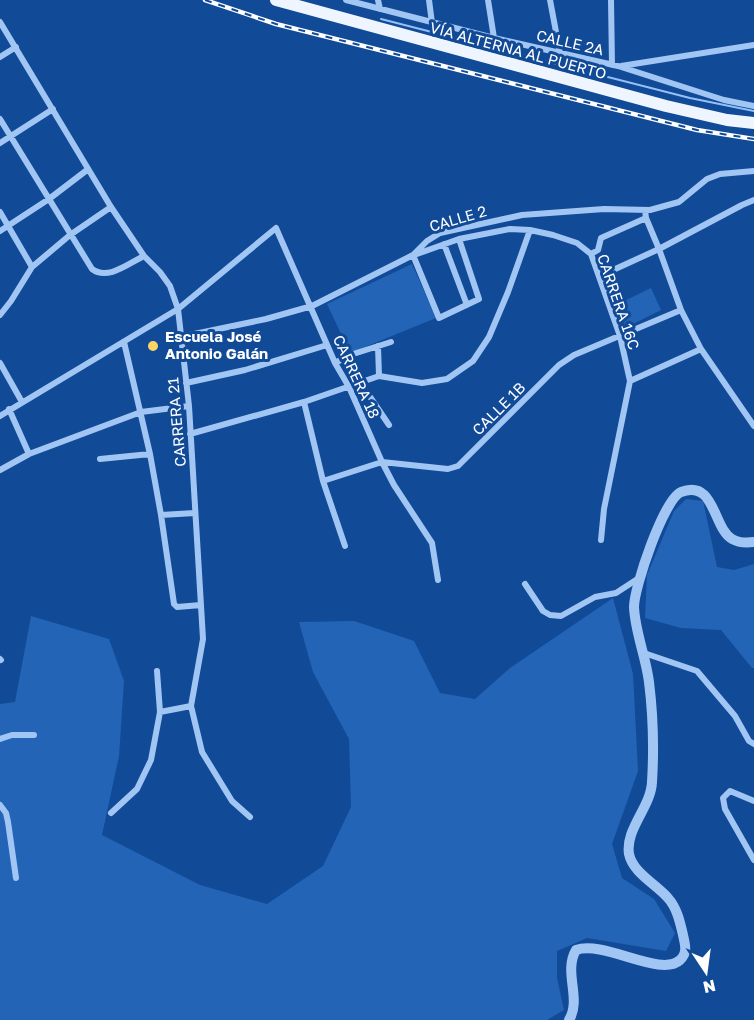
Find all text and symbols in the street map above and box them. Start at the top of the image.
street label: VÍA ALTERNA AL PUERTO [428,18,609,82]
street label: CALLE 2A [535,26,606,59]
street label: CALLE 2 [427,201,488,235]
street label: CARRERA 16C [594,251,644,352]
place label: Escuela José Antonio Galán [165,327,268,362]
street label: CARRERA 18 [330,332,384,421]
marker: Escuela José Antonio Galán [146,339,160,353]
street label: CARRERA 21 [163,377,189,467]
street label: CALLE 1B [468,378,528,438]
north arrow [676,942,736,1002]
text: N [701,976,718,998]

